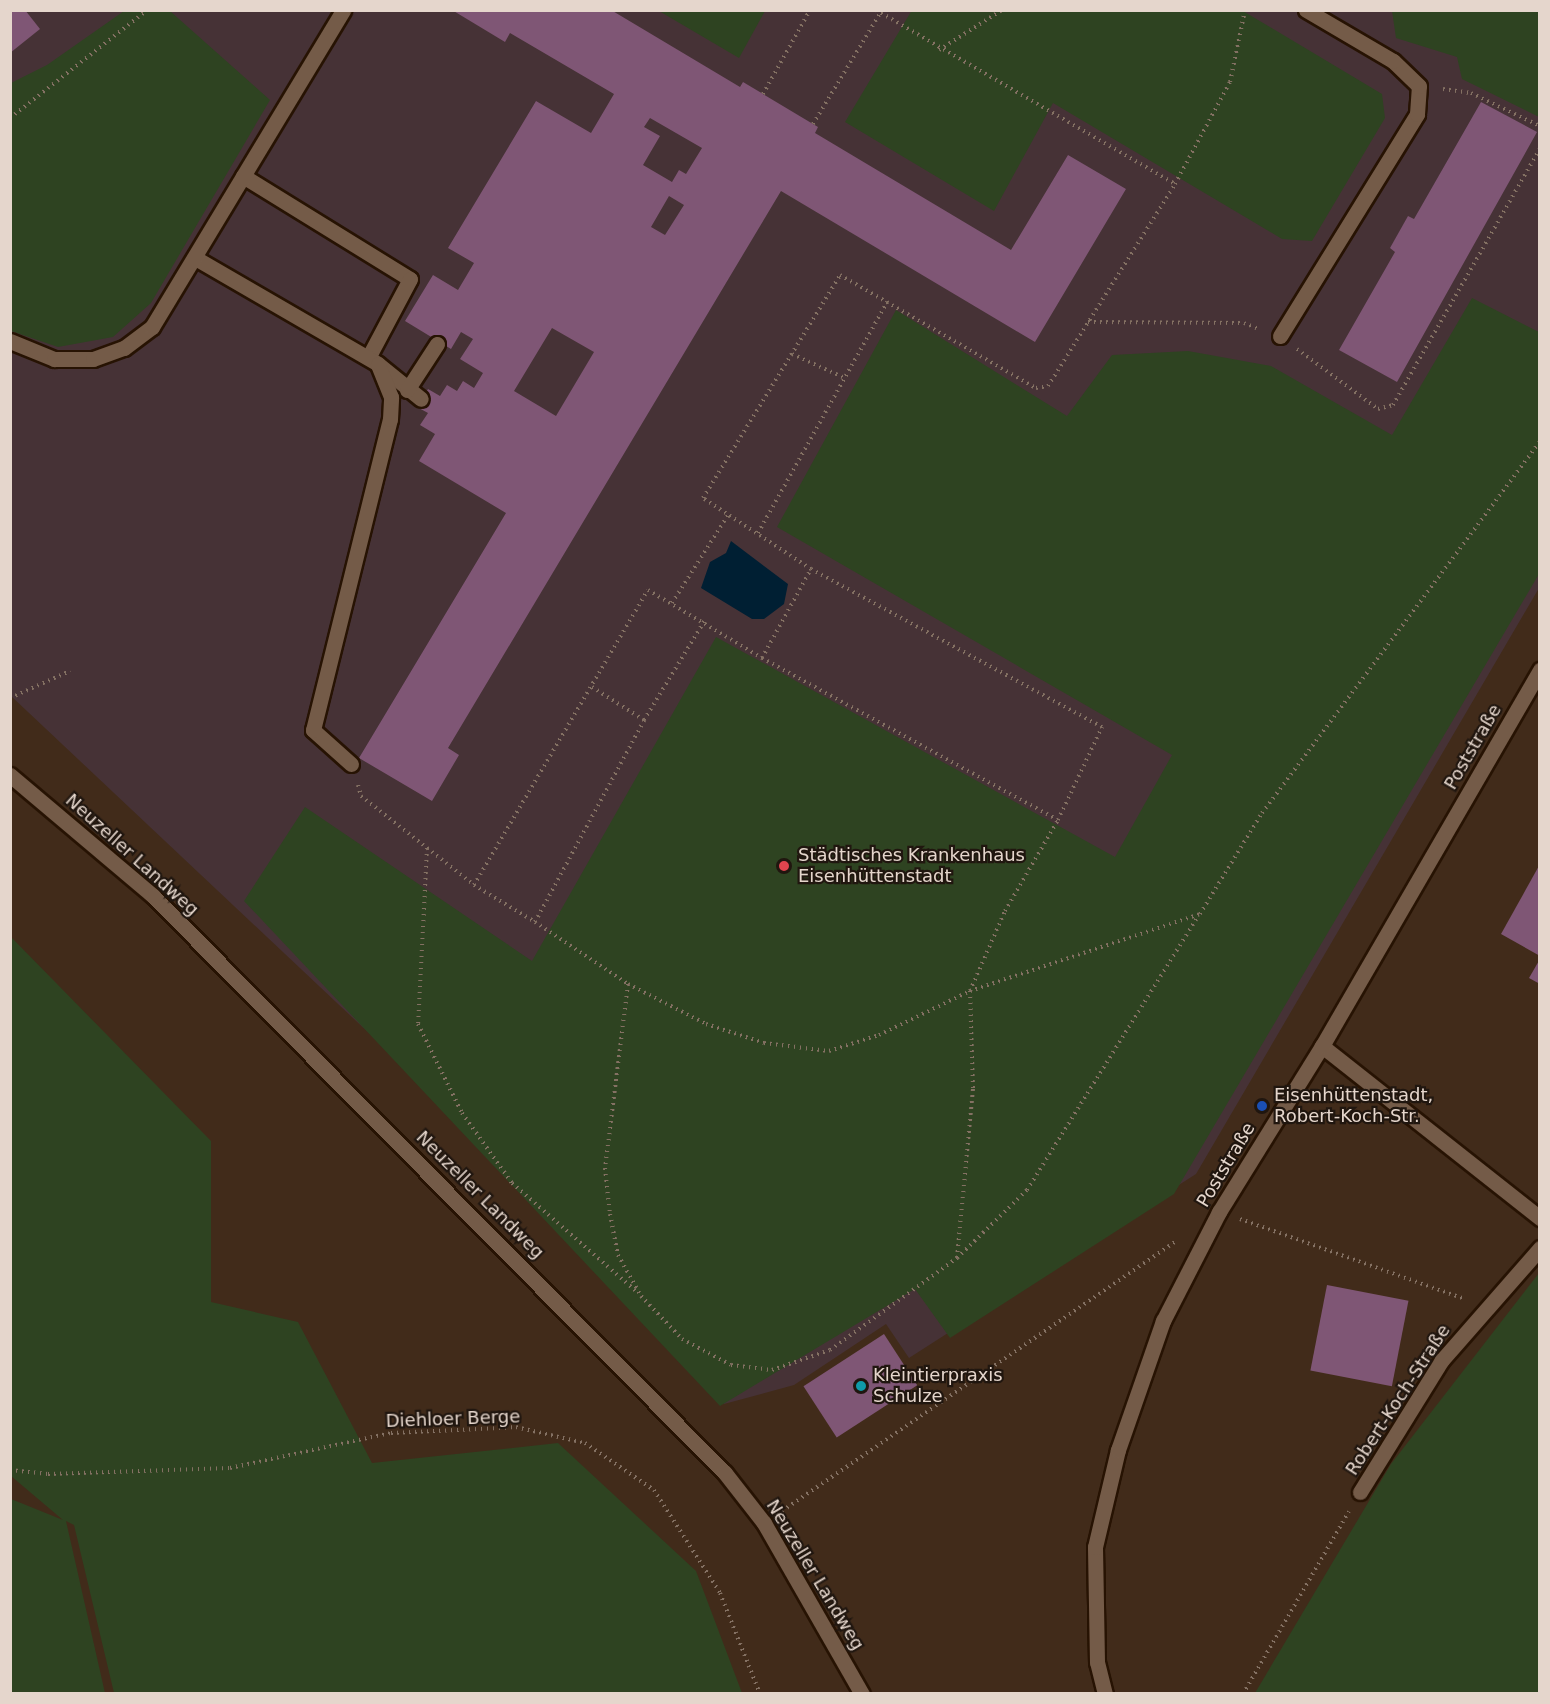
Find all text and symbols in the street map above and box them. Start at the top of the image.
street label: Poststraße [1440,700,1506,794]
street label: Neuzeller Landweg [61,790,203,920]
place label: Städtisches Krankenhaus Eisenhüttenstadt [798,845,1025,888]
marker: Städtisches Krankenhaus Eisenhüttenstadt [775,857,793,875]
place label: Eisenhüttenstadt, Robert-Koch-Str. [1274,1085,1433,1128]
marker: Eisenhüttenstadt, Robert-Koch-Str. [1255,1099,1269,1113]
street label: Poststraße [1192,1119,1260,1211]
street label: Neuzeller Landweg [412,1127,548,1263]
street label: Robert-Koch-Straße [1341,1321,1455,1479]
place label: Kleintierpraxis Schulze [873,1365,1003,1408]
marker: Kleintierpraxis Schulze [854,1379,868,1393]
street label: Diehloer Berge [385,1406,521,1432]
street label: Neuzeller Landweg [762,1496,868,1654]

